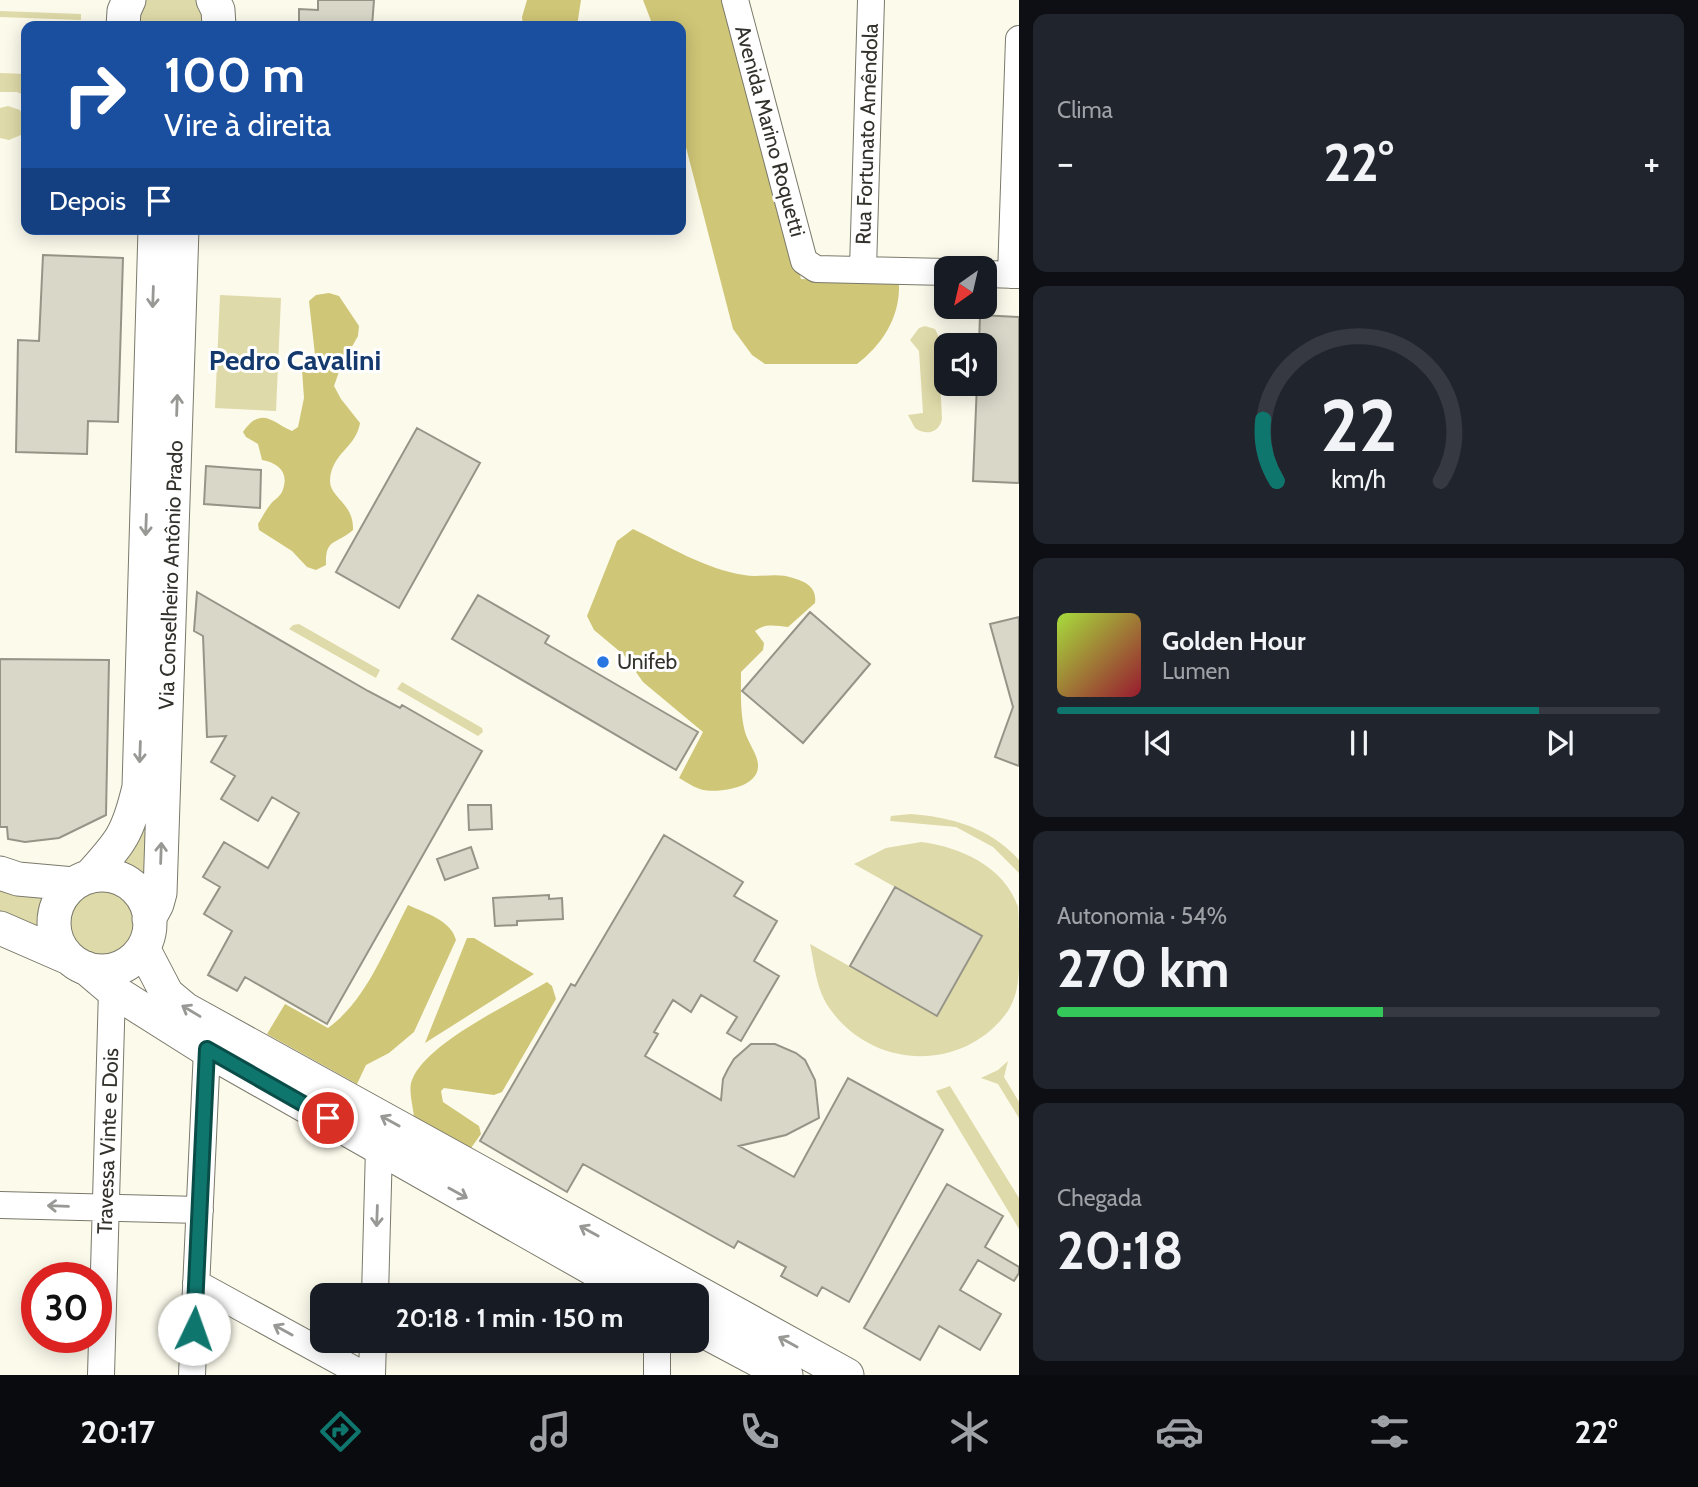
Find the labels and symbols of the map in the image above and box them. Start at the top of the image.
street label: Avenida Marino Roquetti [730,22,811,239]
street label: Rua Fortunato Amêndola [850,23,883,245]
north arrow [934,256,998,318]
one-way arrow [146,286,160,309]
district label: Pedro Cavalini [209,343,381,377]
one-way arrow [170,394,184,417]
street label: Via Conselheiro Antônio Prado [153,440,188,710]
one-way arrow [140,513,153,536]
place label: Unifeb [617,649,677,674]
marker: Unifeb [595,654,611,670]
one-way arrow [133,741,146,764]
one-way arrow [155,842,168,865]
one-way arrow [181,1004,201,1018]
street label: Travessa Vinte e Dois [92,1047,123,1234]
pin [298,1088,358,1148]
one-way arrow [380,1114,400,1128]
one-way arrow [448,1186,468,1200]
one-way arrow [47,1200,70,1213]
one-way arrow [371,1204,384,1227]
one-way arrow [579,1224,599,1238]
speed limit sign: 30 [21,1262,112,1353]
position arrow [157,1292,231,1366]
one-way arrow [273,1323,293,1337]
one-way arrow [778,1335,798,1349]

